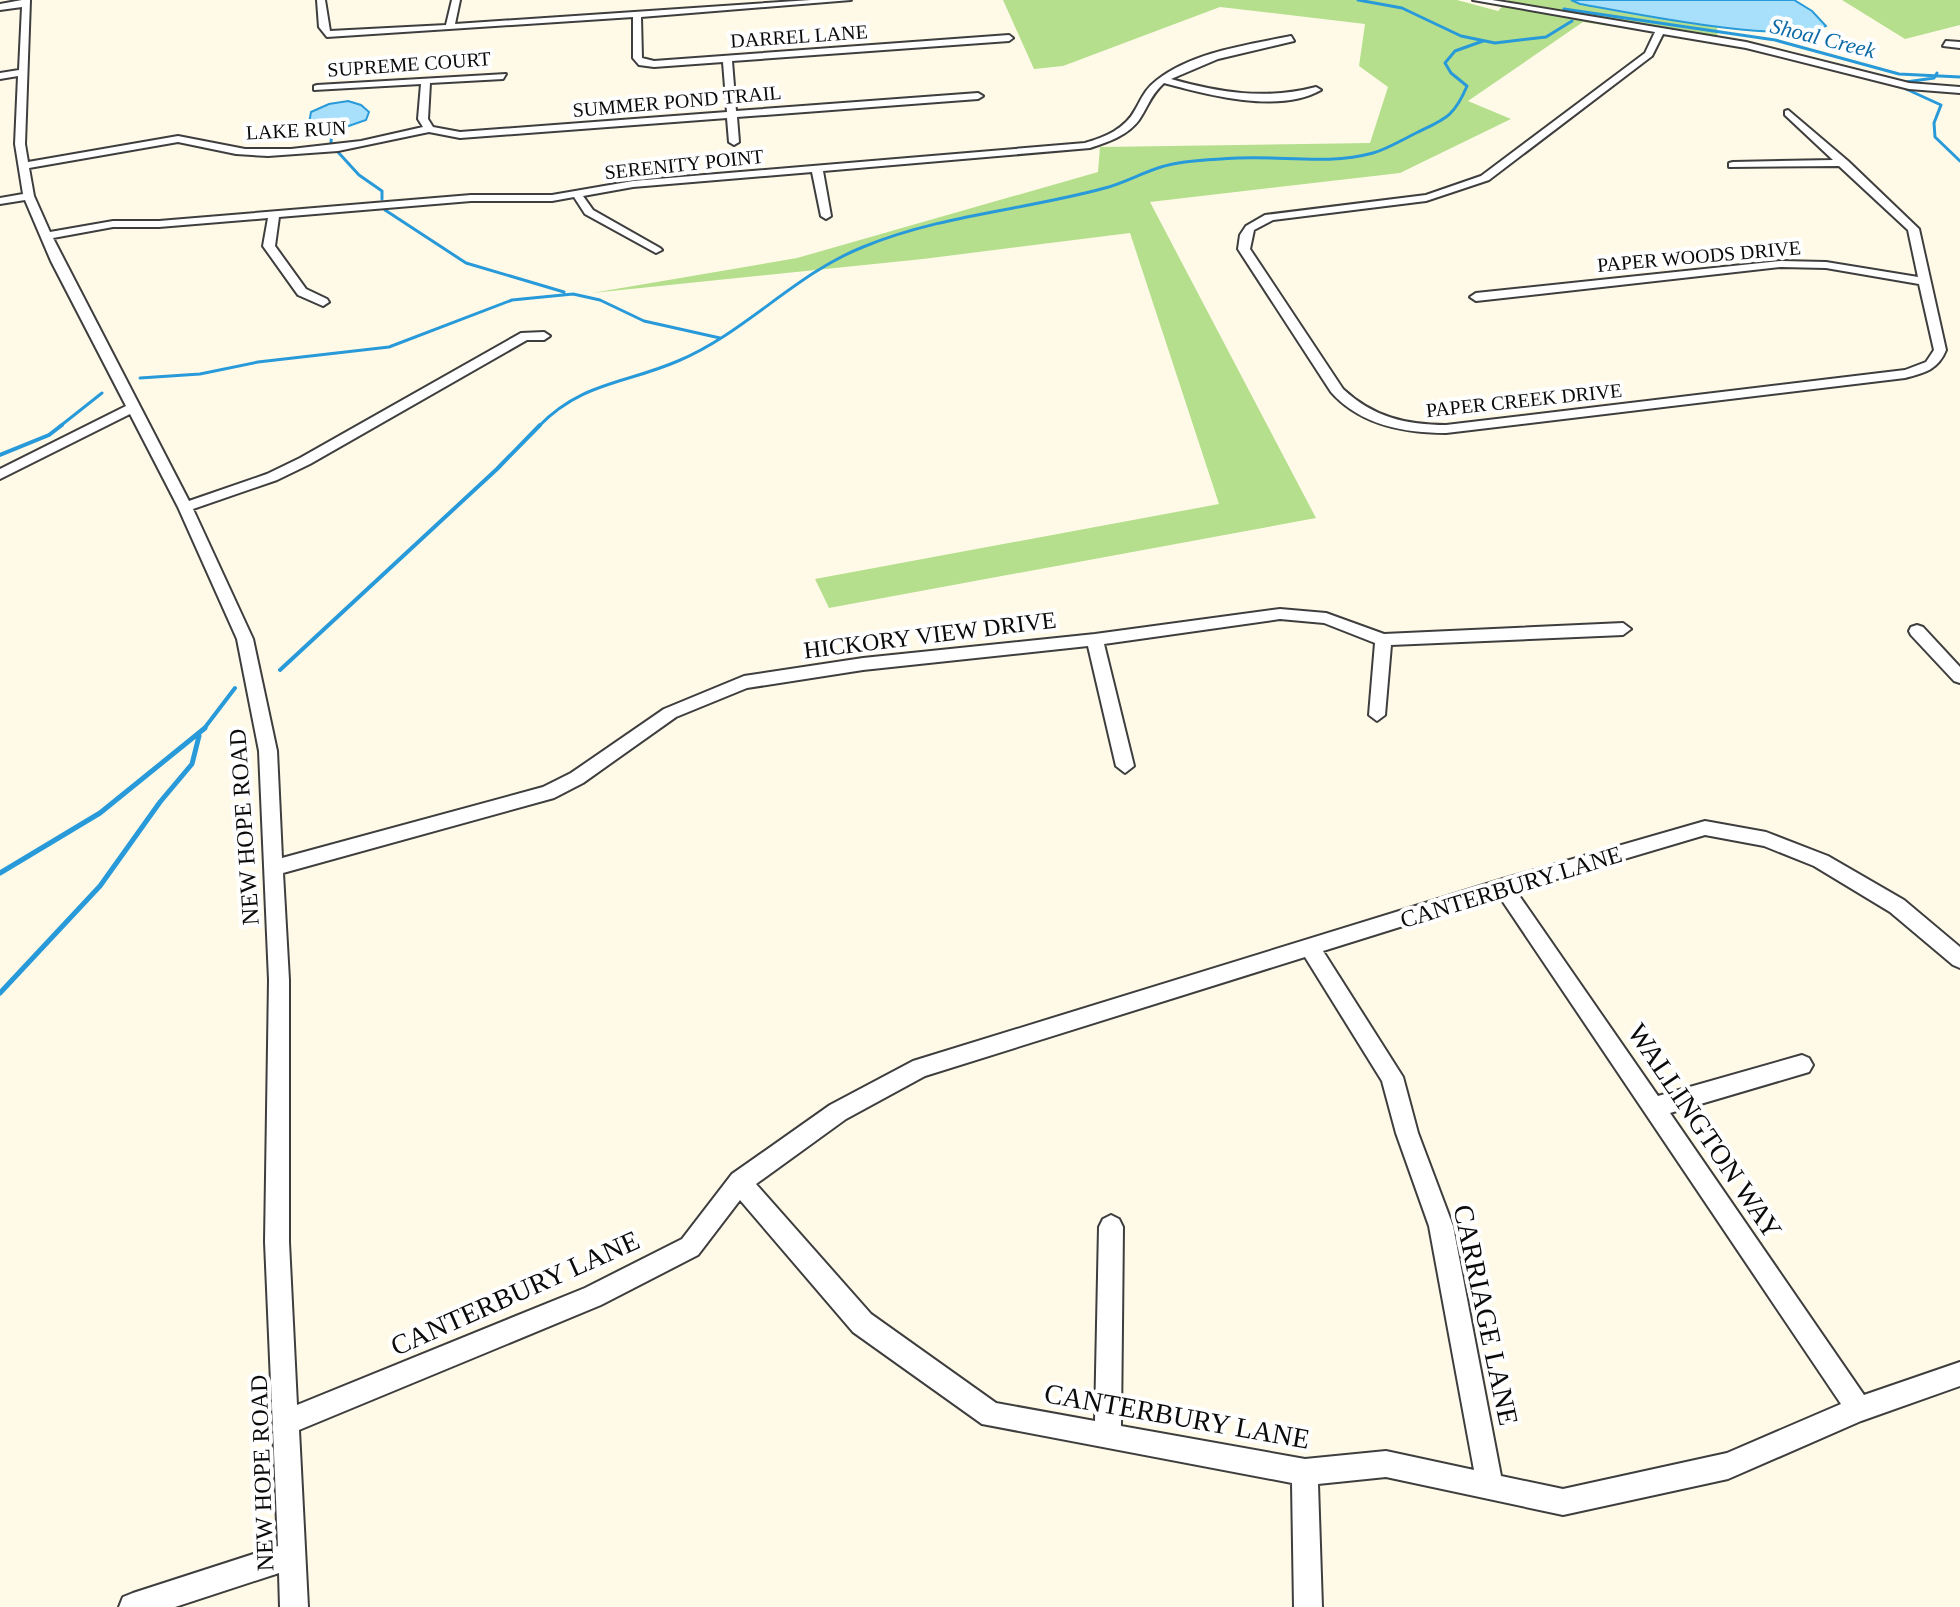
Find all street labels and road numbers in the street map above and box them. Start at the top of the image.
street label: DARREL LANE [730,20,868,52]
street label: SUPREME COURT [327,47,491,81]
street label: SUMMER POND TRAIL [572,81,782,121]
street label: LAKE RUN [245,116,347,144]
street label: SERENITY POINT [603,145,765,183]
street label: PAPER WOODS DRIVE [1596,236,1802,276]
street label: PAPER CREEK DRIVE [1425,379,1623,421]
street label: HICKORY VIEW DRIVE [802,607,1058,663]
street label: NEW HOPE ROAD [224,728,264,926]
street label: CANTERBURY LANE [1397,841,1625,933]
street label: WALLINGTON WAY [1622,1018,1788,1244]
street label: CARRIAGE LANE [1447,1202,1525,1428]
street label: CANTERBURY LANE [386,1224,644,1362]
street label: NEW HOPE ROAD [246,1374,278,1572]
street label: CANTERBURY LANE [1042,1377,1312,1455]

